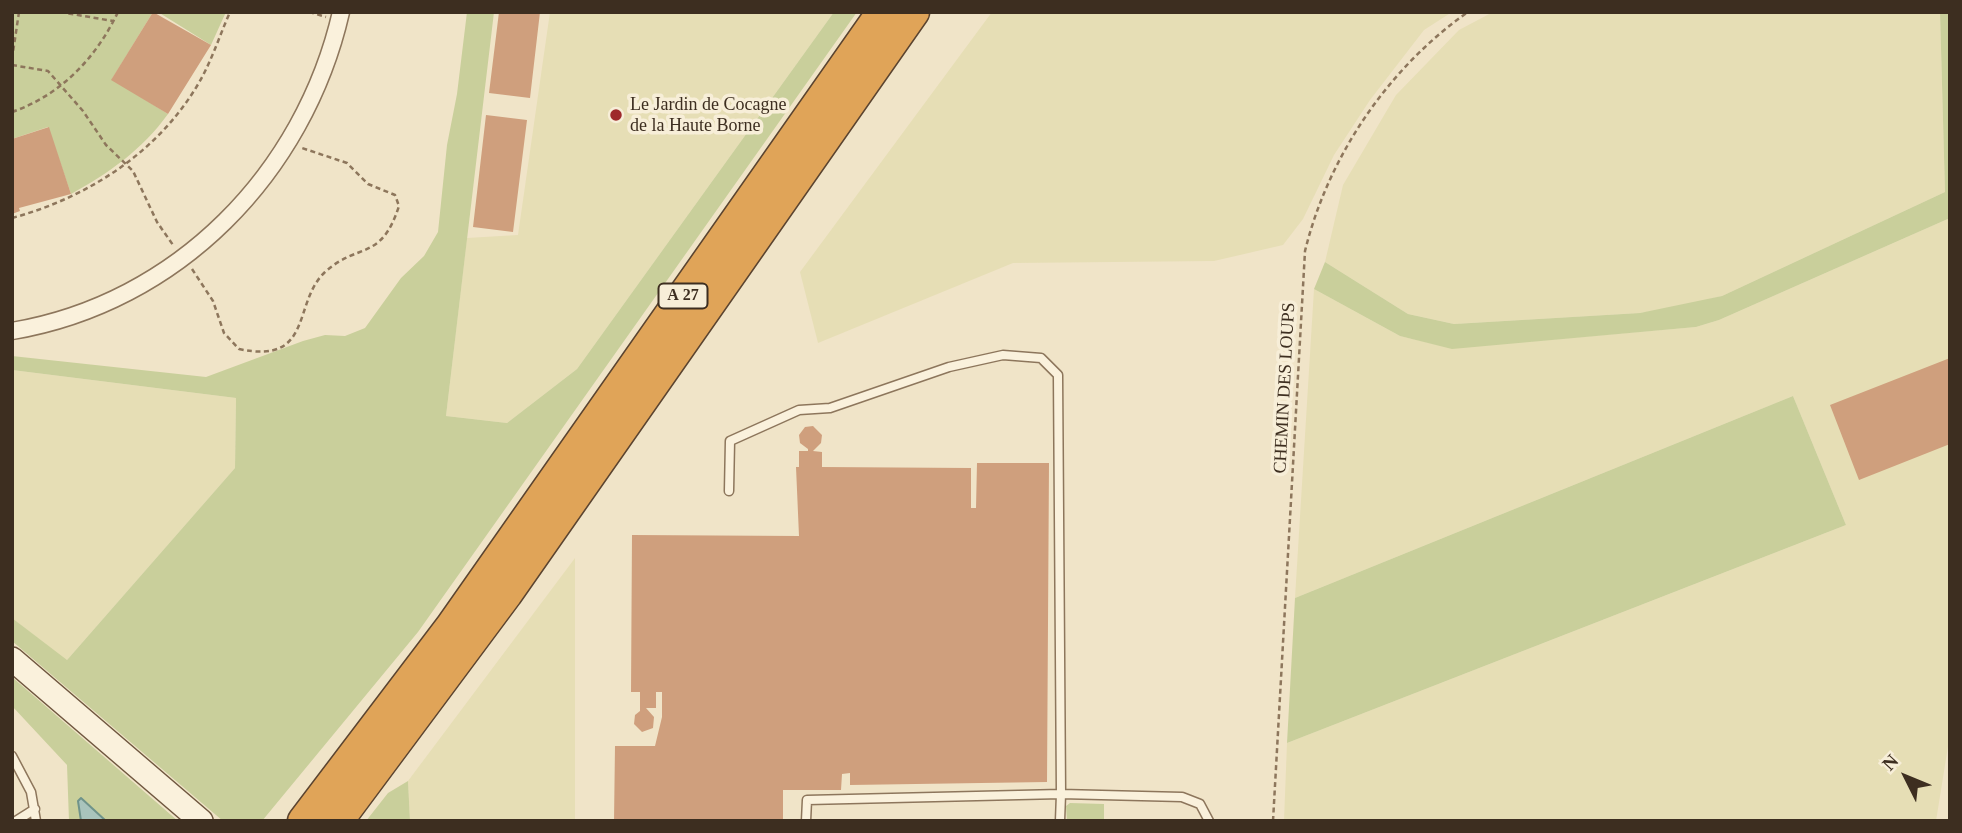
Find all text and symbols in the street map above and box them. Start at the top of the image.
place label: Le Jardin de Cocagne de la Haute Borne [630,94,786,136]
marker: Le Jardin de Cocagne de la Haute Borne [608,107,624,123]
road number: A 27 [658,284,708,308]
street label: CHEMIN DES LOUPS [1270,302,1300,474]
north arrow [1871,742,1941,812]
text: N [1878,750,1903,775]

